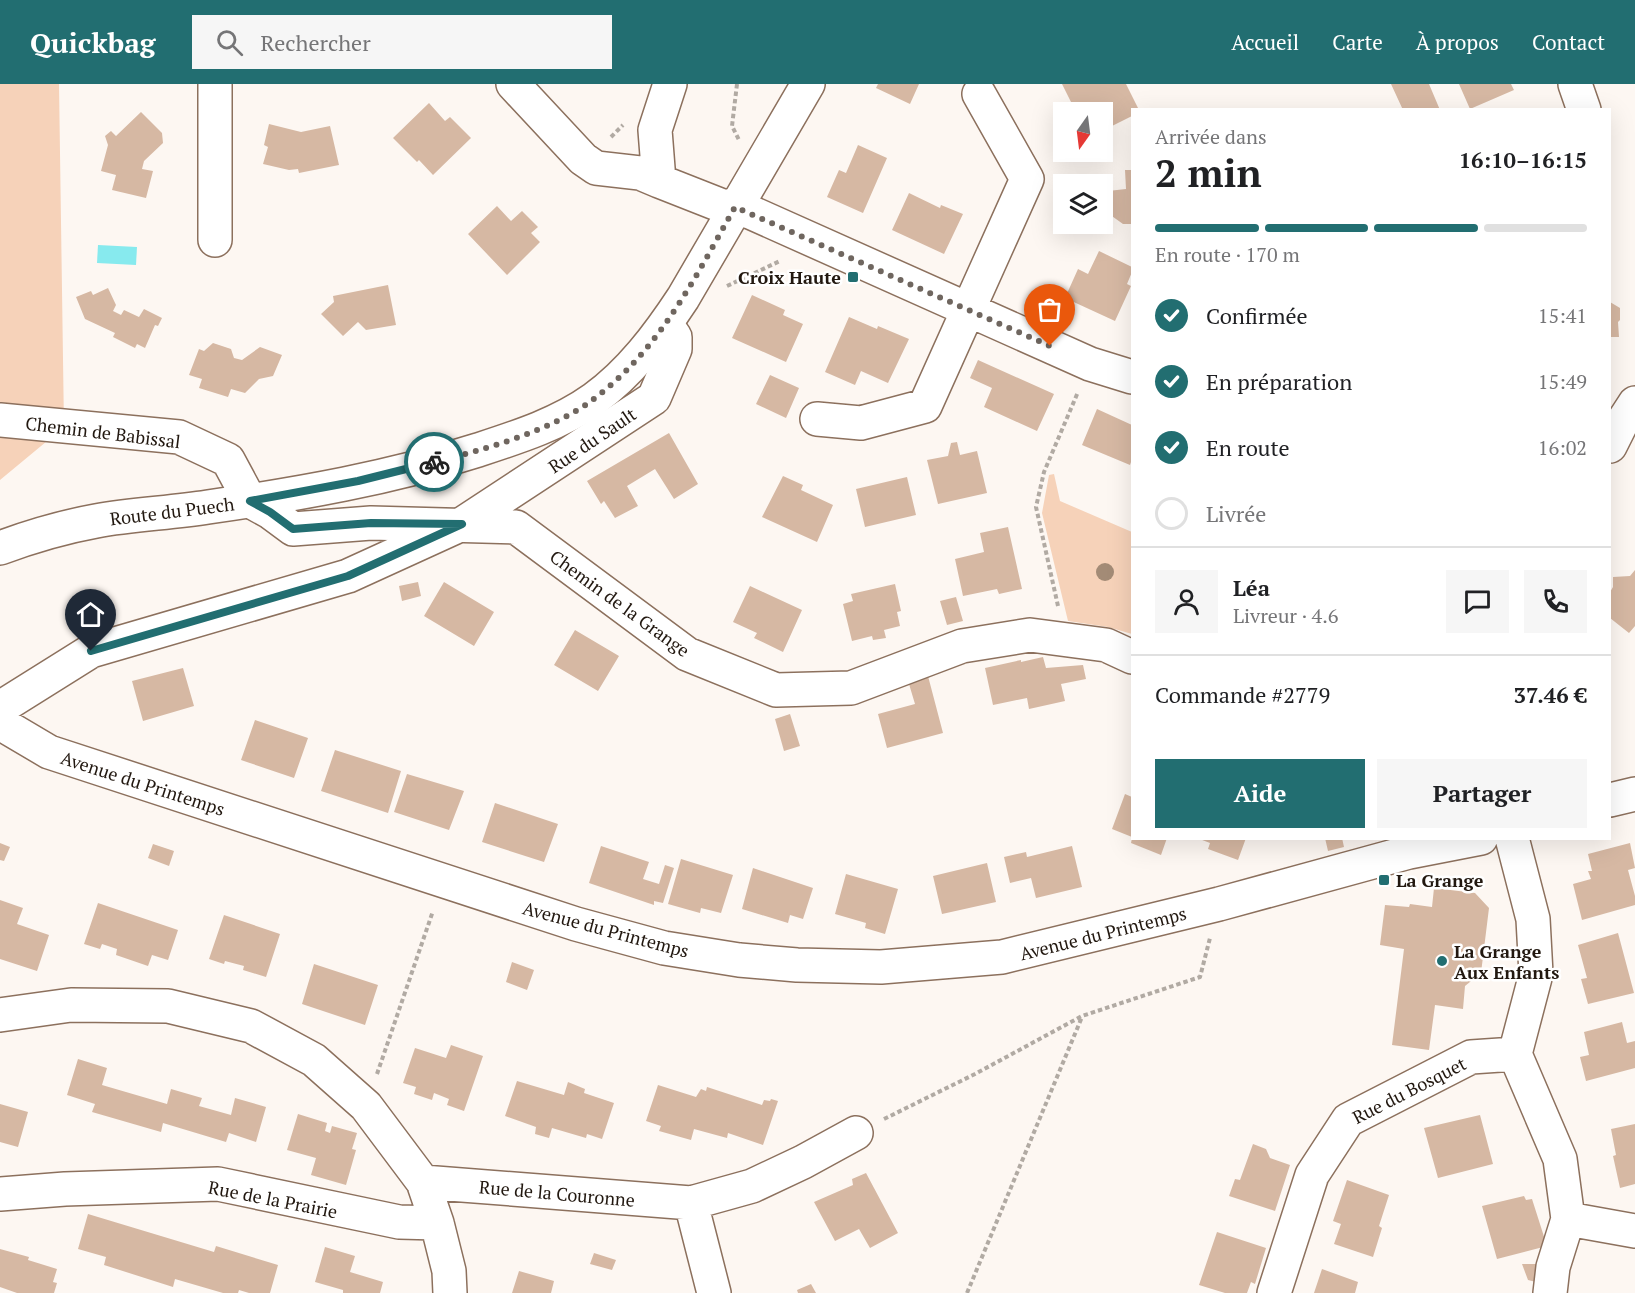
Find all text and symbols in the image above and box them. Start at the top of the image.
search box [192,15,612,69]
text: Quickbag [30,24,156,61]
icon: search [213,26,246,59]
text: Rechercher [261,28,371,57]
text: Accueil [1231,28,1299,56]
text: Carte [1332,28,1383,56]
text: À propos [1416,28,1499,56]
text: Contact [1532,28,1605,56]
north arrow [1053,102,1113,162]
map controls [1053,102,1113,234]
text: Arrivée dans [1155,123,1267,150]
text: 16:10–16:15 [1459,145,1587,174]
text: 2 min [1155,146,1262,198]
button: layers [1053,174,1113,234]
text: En route · 170 m [1155,241,1300,268]
place label: Croix Haute [738,265,841,289]
marker: Croix Haute [846,270,860,284]
pin [1024,284,1075,346]
icon: bag [1033,293,1066,326]
icon: check [1155,299,1188,332]
text: Confirmée [1206,301,1308,330]
text: 15:41 [1538,302,1587,329]
icon: check [1155,365,1188,398]
text: En préparation [1206,367,1352,396]
text: 15:49 [1538,368,1587,395]
street label: Rue du Sault [543,402,641,478]
street label: Chemin de Babissal [24,411,182,453]
icon: check [1155,431,1188,464]
courier [404,432,464,492]
text: En route [1206,433,1290,462]
text: 16:02 [1538,434,1587,461]
icon: bike [418,446,451,479]
street label: Route du Puech [108,491,236,531]
text: Livrée [1206,499,1266,528]
street label: Chemin de la Grange [545,544,695,662]
button: person [1155,570,1218,633]
button: chat [1446,570,1509,633]
button: phone [1524,570,1587,633]
text: Léa [1233,573,1270,602]
pin [65,589,116,651]
icon: home [74,598,107,631]
text: Livreur · 4.6 [1233,602,1338,629]
text: Commande #2779 [1155,680,1330,709]
text: 37.46 € [1514,680,1587,709]
street label: Avenue du Printemps [58,745,228,821]
button: Aide [1155,759,1365,828]
button: Partager [1377,759,1587,828]
place label: La Grange [1396,868,1484,892]
marker: La Grange [1377,873,1391,887]
street label: Avenue du Printemps [520,895,692,963]
street label: Avenue du Printemps [1017,901,1189,965]
place label: La Grange Aux Enfants [1454,939,1559,984]
marker: La Grange Aux Enfants [1435,954,1449,968]
street label: Rue du Bosquet [1348,1051,1470,1129]
street label: Rue de la Couronne [478,1174,636,1212]
street label: Rue de la Prairie [206,1175,340,1223]

